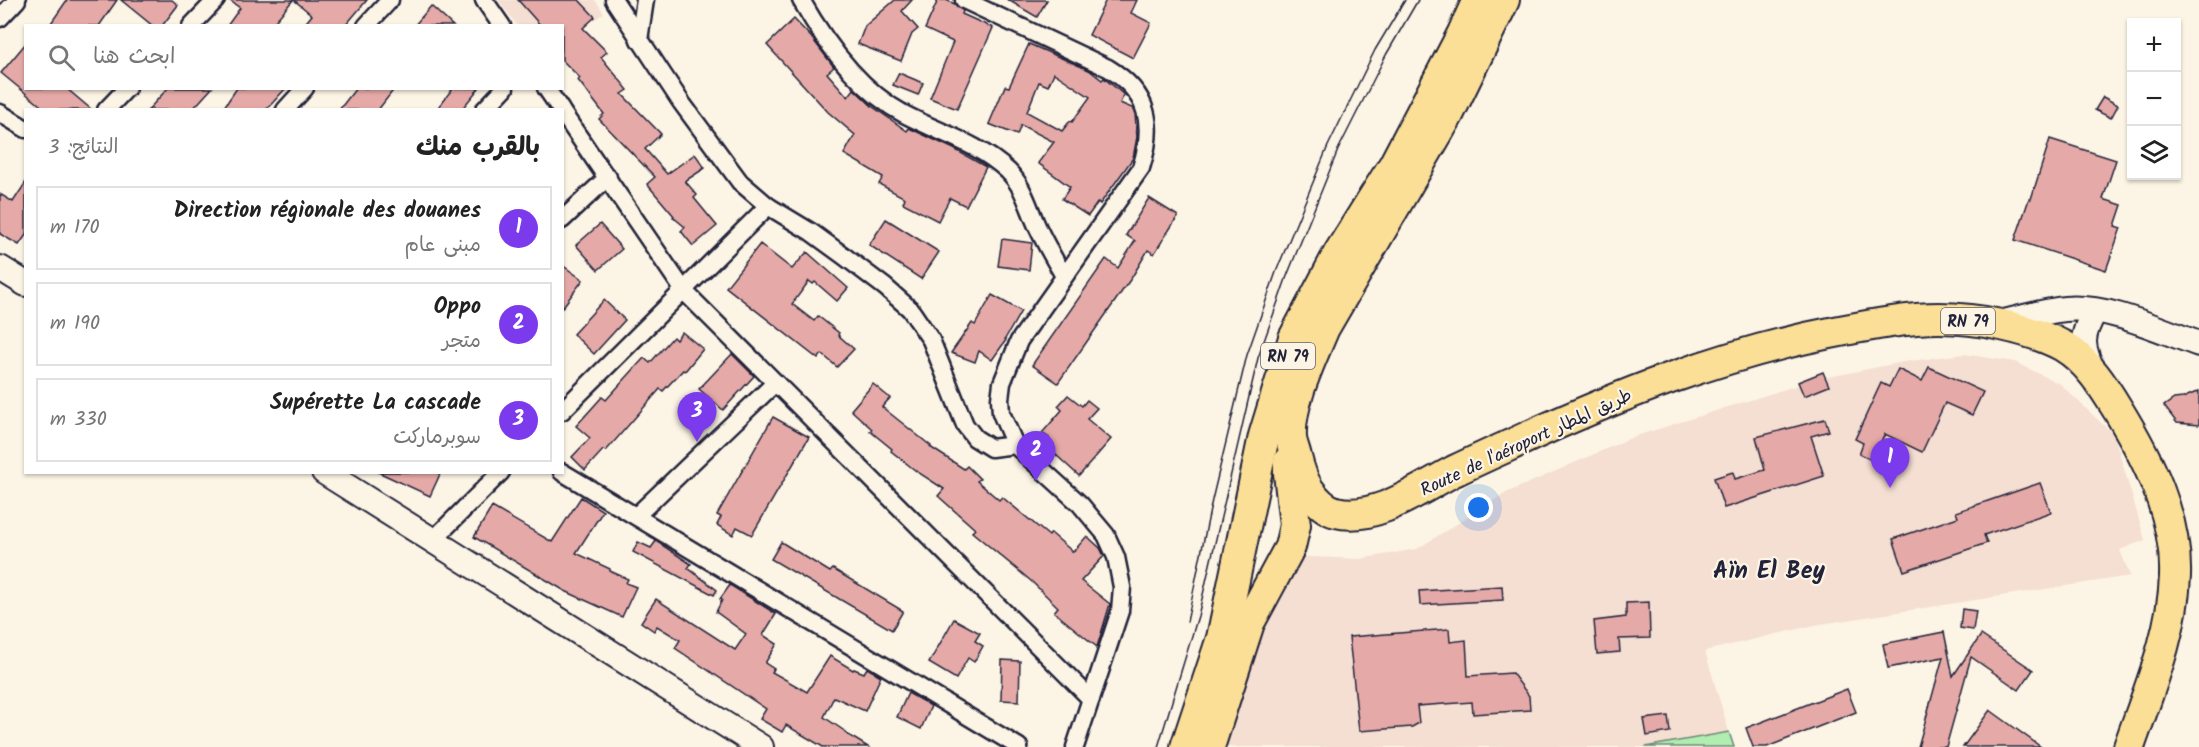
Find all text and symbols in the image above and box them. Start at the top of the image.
map controls [2127,18,2181,180]
button: + [2127,18,2181,72]
search box [24,24,564,90]
text: ابحث هنا [93,40,175,75]
icon: search [45,41,78,74]
button: − [2127,72,2181,126]
button: layers [2127,126,2181,180]
text: بالقرب منك [416,127,540,169]
text: النتائج: 3 [48,132,119,164]
text: Direction régionale des douanes [174,194,481,229]
text: 170 m [50,212,99,244]
text: 1 [515,212,522,244]
text: مبنى عام [404,230,481,262]
text: Oppo [434,290,481,325]
text: 190 m [50,308,100,340]
text: 2 [513,308,524,340]
road number: RN 79 [1941,308,1995,334]
text: متجر [442,326,481,358]
road number: RN 79 [1261,343,1315,369]
street label: Route de l'aéroport طريق المطار [1416,381,1637,505]
text: Supérette La cascade [270,386,481,421]
pin: 3 [678,392,716,442]
text: 330 m [50,404,107,436]
text: 3 [513,404,524,436]
text: سوبرماركت [393,422,481,454]
pin: 2 [1016,432,1056,481]
pin: 1 [1870,438,1910,488]
your location [1464,493,1493,522]
district label: Aïn El Bey [1713,552,1825,591]

